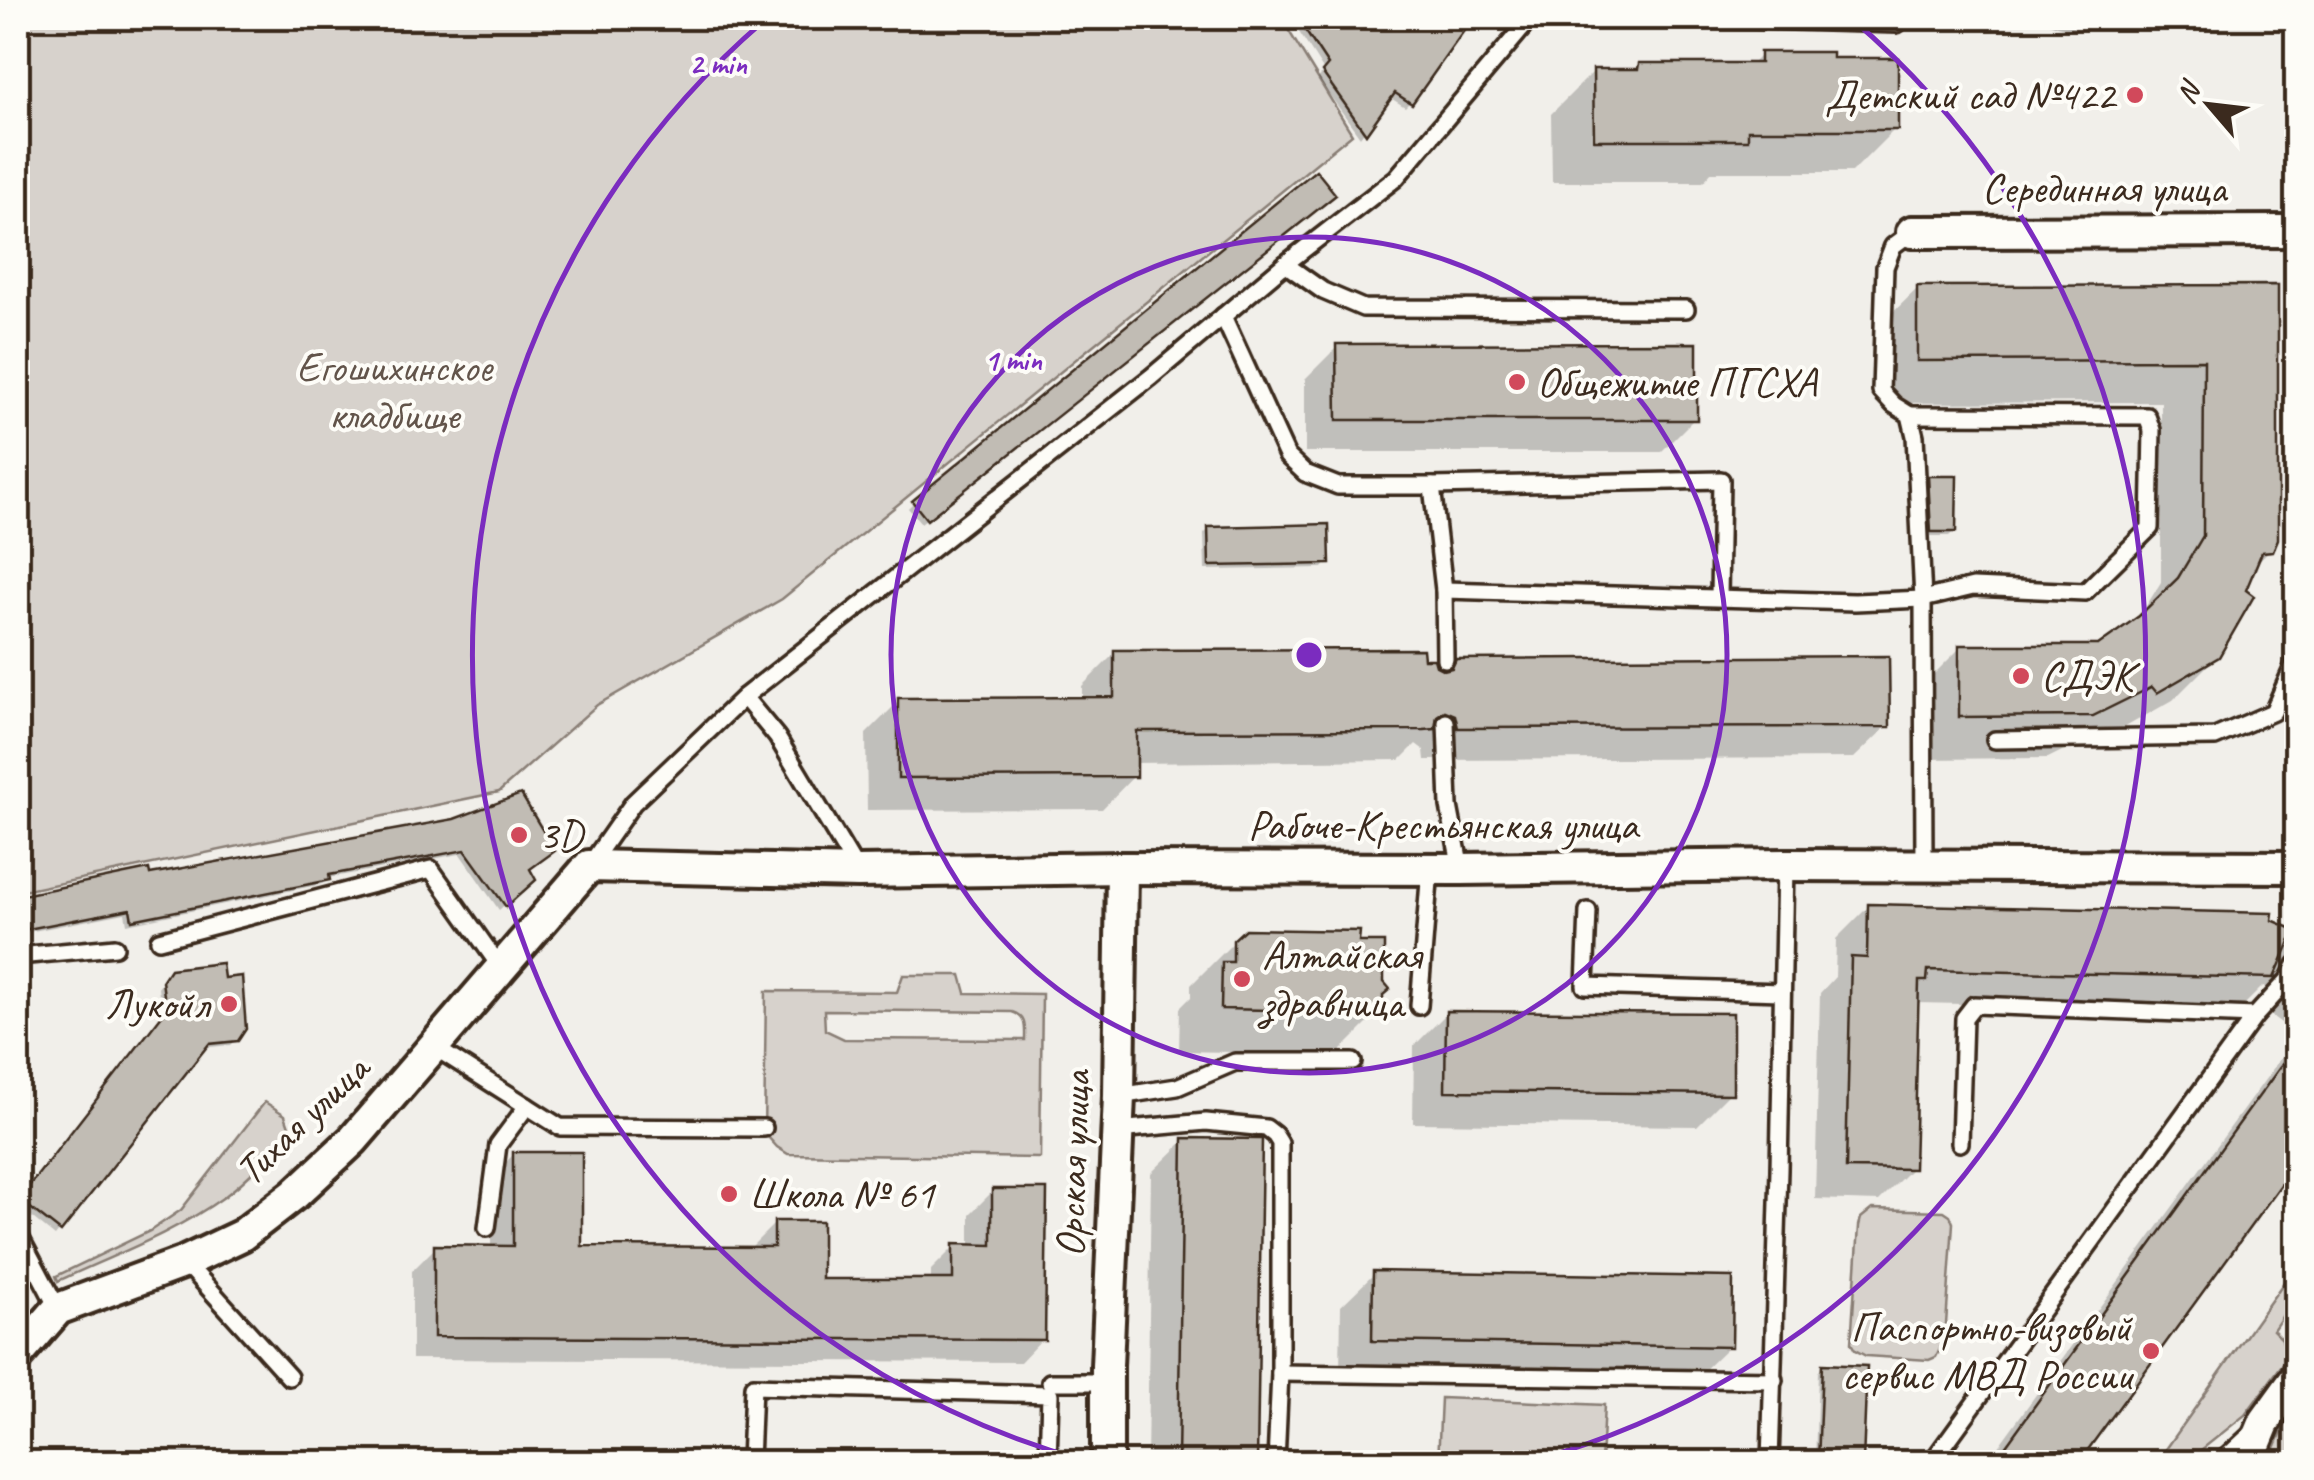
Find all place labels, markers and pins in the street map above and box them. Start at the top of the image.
place label: Детский сад №422 [1825,69,2118,122]
marker: Детский сад №422 [2124,84,2146,106]
place label: Общежитие ПГСХА [1537,356,1818,409]
marker: Общежитие ПГСХА [1506,371,1528,393]
centre of rings [1291,637,1327,673]
place label: СДЭК [2041,650,2141,703]
marker: СДЭК [2010,665,2032,687]
place label: 3D [539,809,586,862]
marker: 3D [508,824,530,846]
place label: Алтайская здравница [1257,929,1424,1030]
marker: Алтайская здравница [1231,968,1253,990]
place label: Лукойл [105,978,212,1031]
marker: Лукойл [218,993,240,1015]
place label: Школа № 61 [749,1168,937,1221]
marker: Школа № 61 [718,1183,740,1205]
place label: Паспортно-визовый сервис МВД России [1842,1301,2135,1402]
marker: Паспортно-визовый сервис МВД России [2140,1340,2162,1362]

